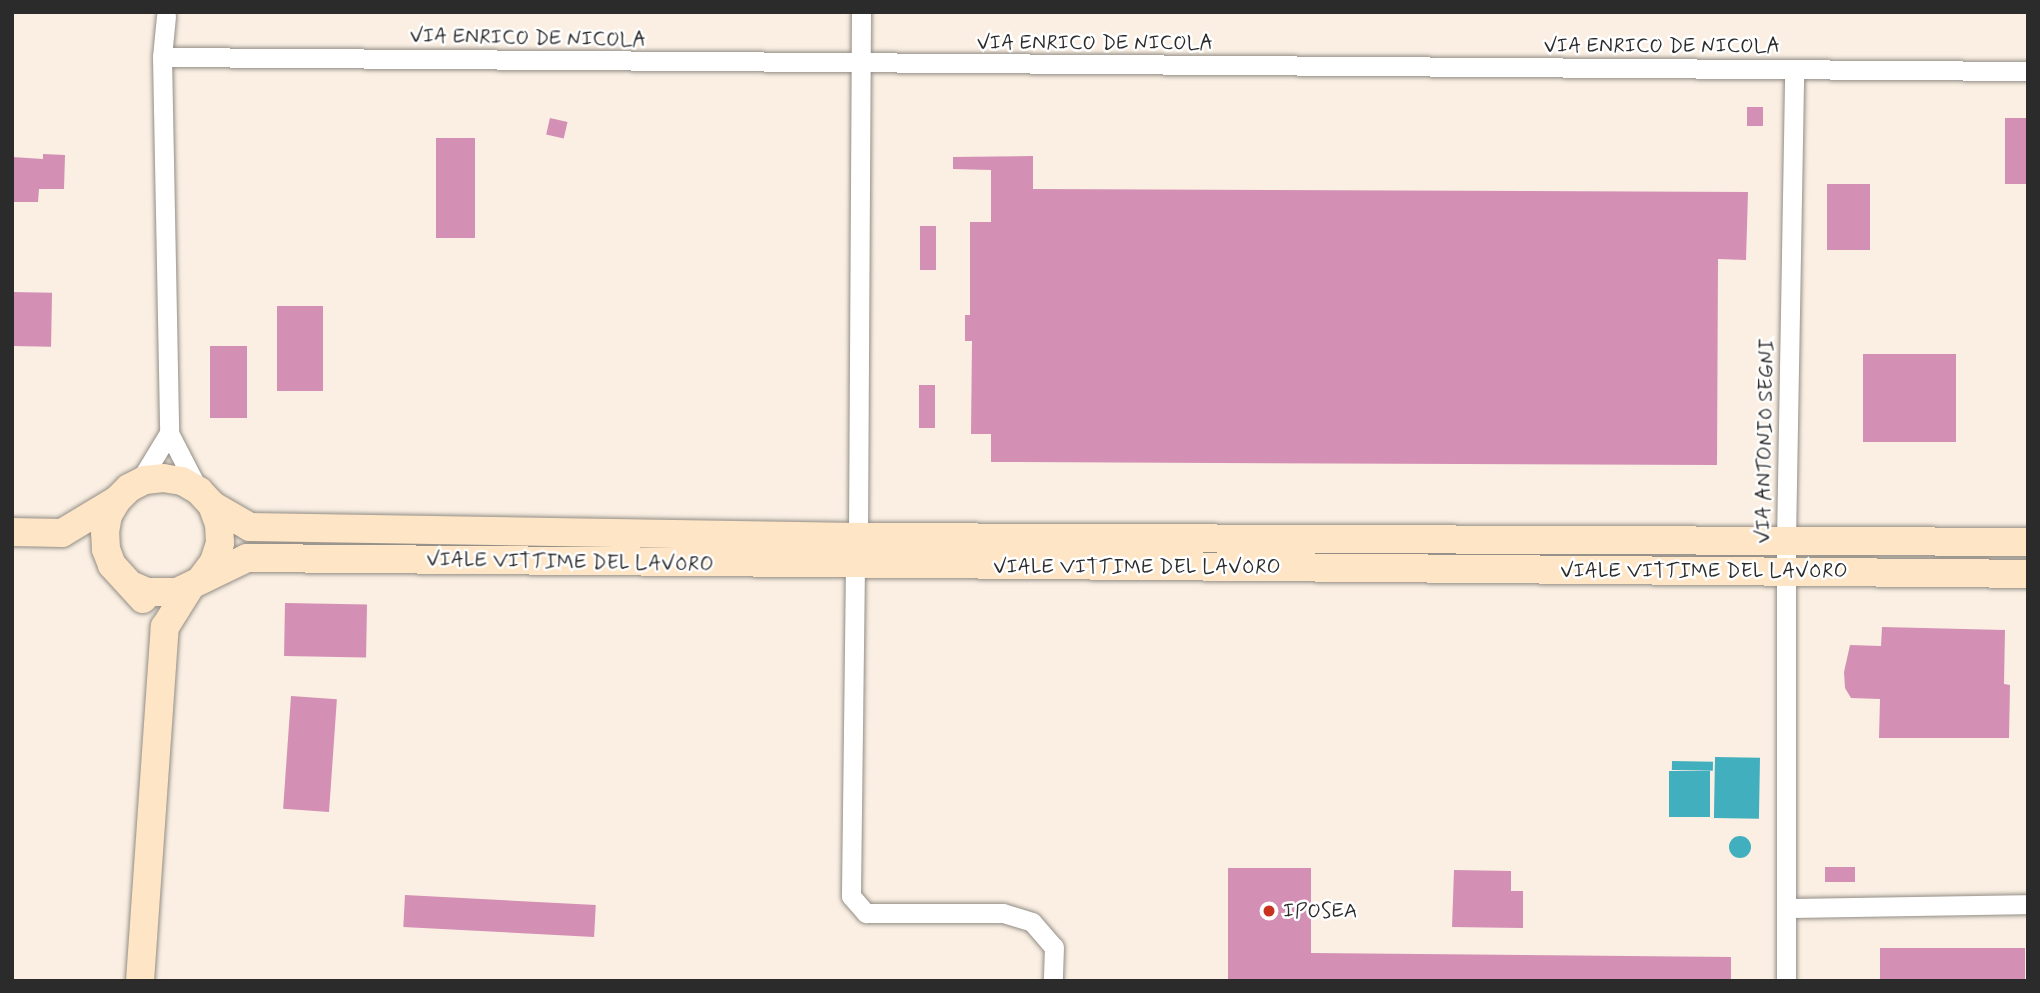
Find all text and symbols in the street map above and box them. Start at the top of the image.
street label: VIA ENRICO DE NICOLA [410,23,646,53]
street label: VIA ENRICO DE NICOLA [977,30,1213,56]
street label: VIA ENRICO DE NICOLA [1544,33,1780,59]
street label: VIA ANTONIO SEGNI [1751,340,1779,542]
street label: VIALE VITTIME DEL LAVORO [424,547,716,577]
street label: VIALE VITTIME DEL LAVORO [992,554,1282,580]
street label: VIALE VITTIME DEL LAVORO [1559,558,1849,584]
place label: IPOSEA [1283,898,1358,924]
marker: IPOSEA [1261,903,1277,919]

